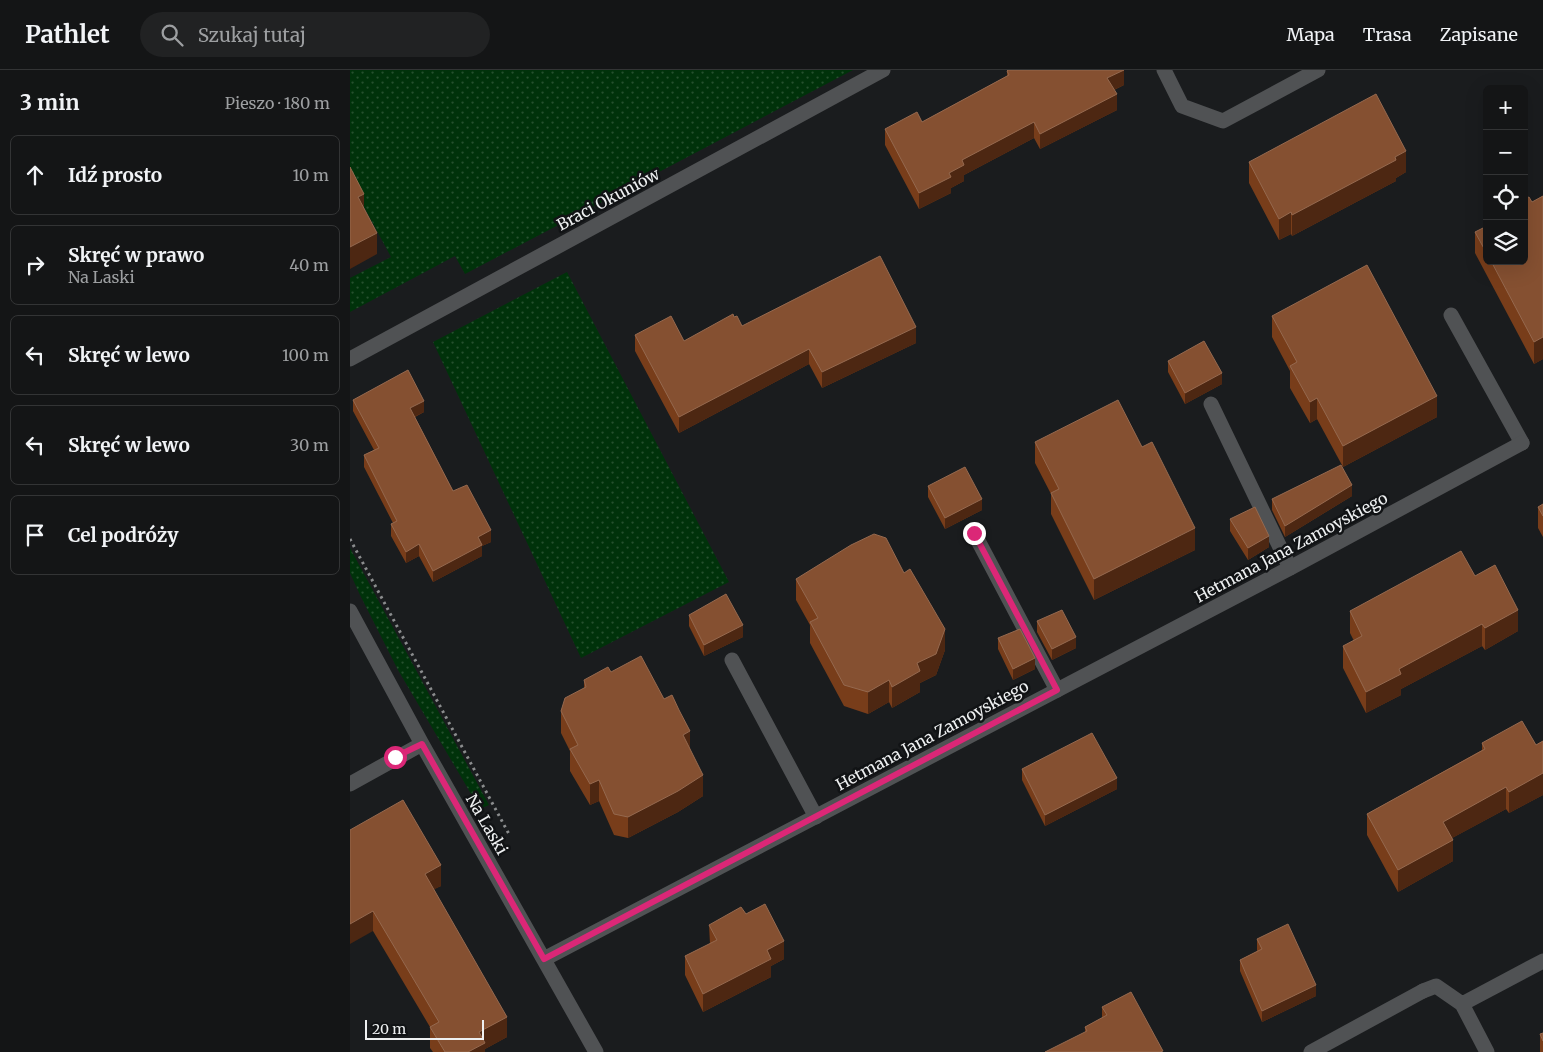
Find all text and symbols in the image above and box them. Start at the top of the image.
search box [140,12,490,57]
text: Pathlet [25,19,110,50]
icon: search [158,21,186,49]
text: Szukaj tutaj [198,23,306,47]
text: Mapa [1287,23,1335,46]
text: Trasa [1363,23,1412,46]
text: Zapisane [1440,23,1518,46]
map controls [1483,85,1528,265]
button: + [1483,85,1528,130]
text: 3 min [20,89,79,116]
text: Pieszo · 180 m [225,93,330,113]
button: − [1483,130,1528,175]
icon: ahead [21,161,49,189]
text: Idź prosto [68,163,162,187]
street label: Braci Okuniów [553,163,663,234]
text: 10 m [292,165,329,185]
button: locate [1483,175,1528,220]
button: layers [1483,220,1528,265]
text: Skręć w prawo [68,243,204,267]
icon: right [21,251,49,279]
text: 40 m [289,255,329,275]
text: Na Laski [68,267,135,287]
icon: left [21,341,49,369]
text: Skręć w lewo [68,343,190,367]
text: 100 m [282,345,329,365]
icon: left [21,431,49,459]
text: Skręć w lewo [68,433,190,457]
text: 30 m [290,435,329,455]
street label: Hetmana Jana Zamoyskiego [1191,488,1391,606]
icon: arrive [21,521,49,549]
route end [963,522,986,545]
text: Cel podróży [68,523,179,547]
street label: Hetmana Jana Zamoyskiego [832,676,1032,794]
route start [384,746,407,769]
street label: Na Laski [462,790,512,858]
scale bar [365,1017,484,1040]
text: 20 m [372,1020,406,1038]

